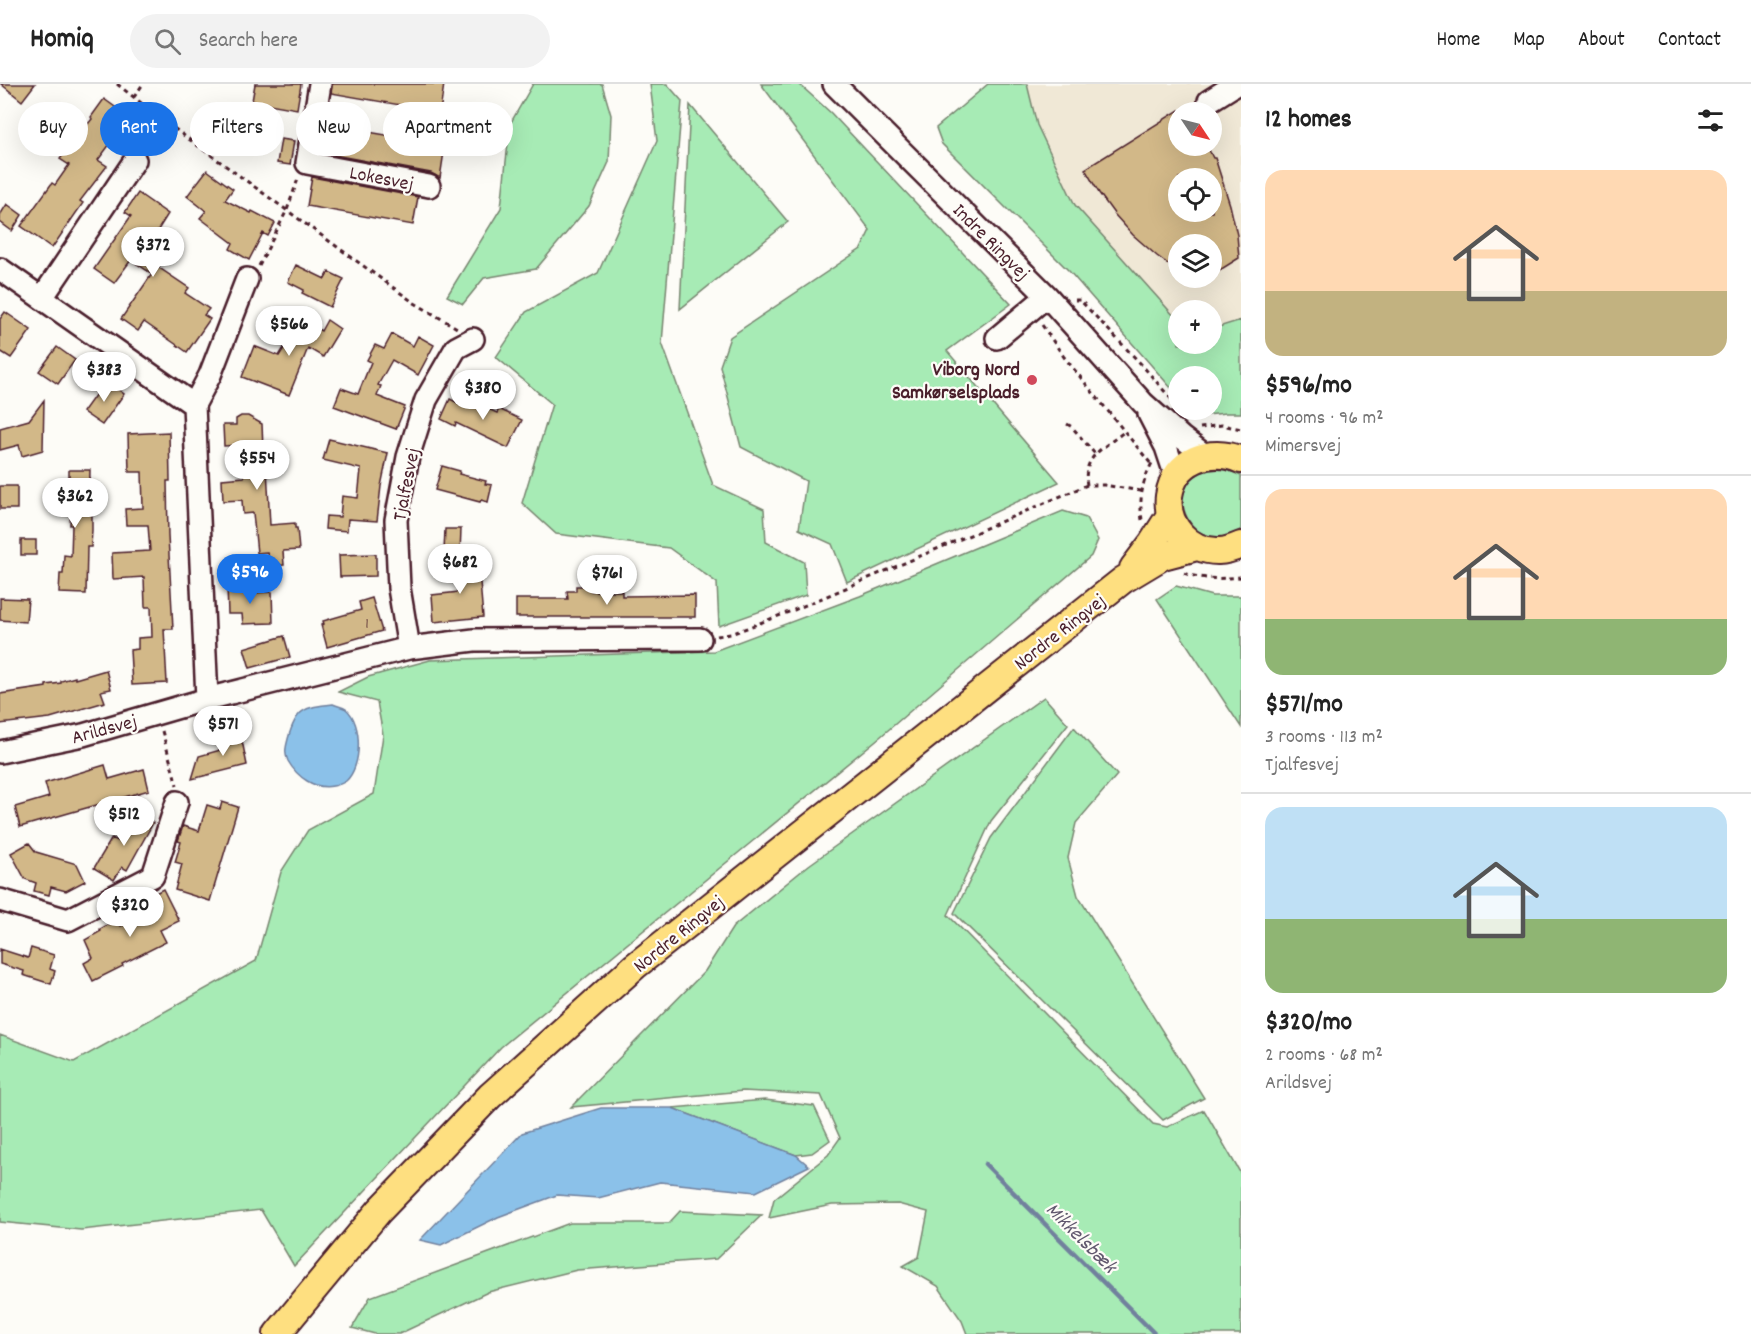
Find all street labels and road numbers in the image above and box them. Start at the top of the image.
street label: Lokesvej [347,160,416,200]
street label: Indre Ringvej [945,198,1035,288]
street label: Tjalfesvej [387,446,429,524]
street label: Nordre Ringvej [1009,588,1113,678]
street label: Arildsvej [69,709,141,753]
street label: Nordre Ringvej [628,890,732,981]

